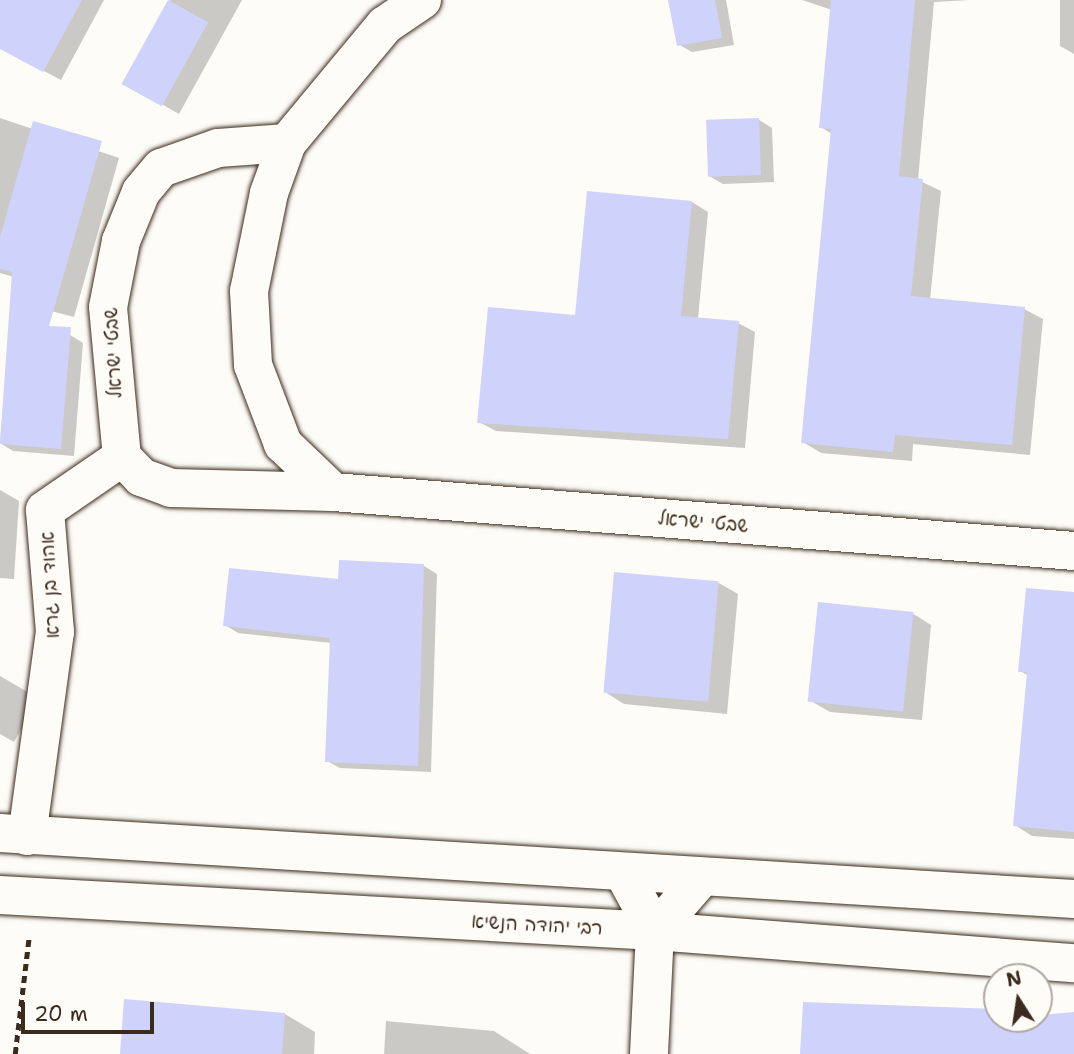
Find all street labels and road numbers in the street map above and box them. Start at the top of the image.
street label: שבטי ישראל [99,307,127,399]
street label: שבטי ישראל [657,507,749,537]
street label: אהוד בן גרא [36,531,64,639]
street label: רבי יהודה הנשיא [471,910,603,940]

